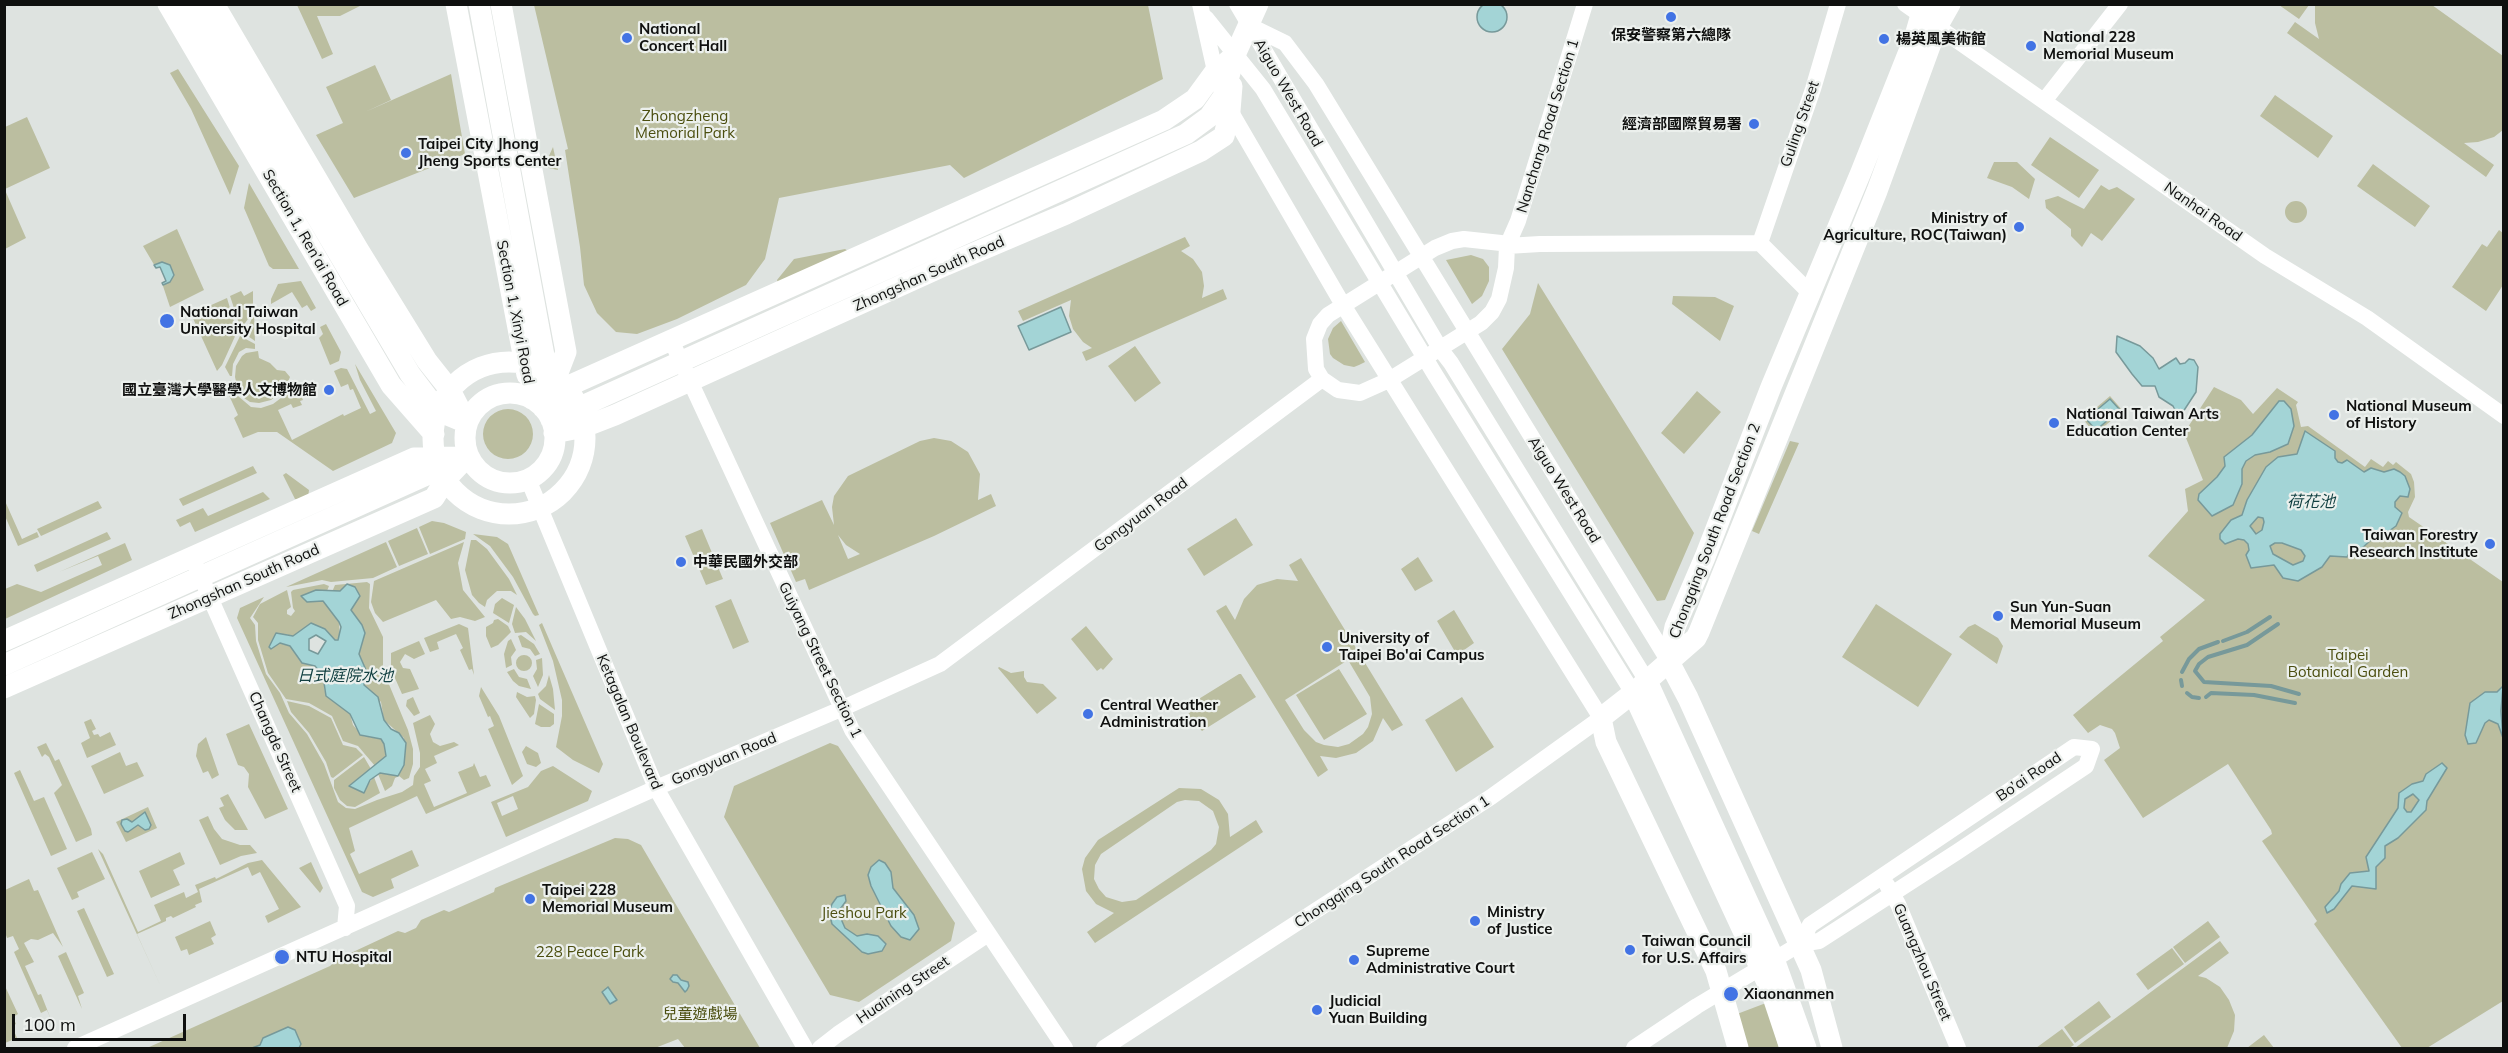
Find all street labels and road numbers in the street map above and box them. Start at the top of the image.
street label: Aiguo West Road [1250,36,1326,150]
street label: Nanchang Road Section 1 [1513,37,1583,215]
street label: Guling Street [1777,79,1823,169]
street label: Section 1, Ren’ai Road [258,166,352,310]
street label: Nanhai Road [2161,179,2245,245]
street label: Zhongshan South Road [851,233,1007,315]
street label: Section 1, Xinyi Road [492,239,538,385]
street label: Chongqing South Road Section 2 [1666,421,1764,641]
street label: Aiguo West Road [1524,433,1604,547]
street label: Gongyuan Road [1091,474,1191,556]
street label: Zhongshan South Road [166,541,322,623]
street label: Guiyang Street Section 1 [774,579,866,741]
street label: Ketagalan Boulevard [592,652,666,792]
street label: Changde Street [245,689,305,795]
street label: Gongyuan Road [669,729,779,789]
street label: Bo’ai Road [1993,749,2065,805]
street label: Chongqing South Road Section 1 [1291,792,1493,932]
street label: Guangzhou Street [1889,901,1955,1023]
street label: Huaining Street [853,952,953,1028]

